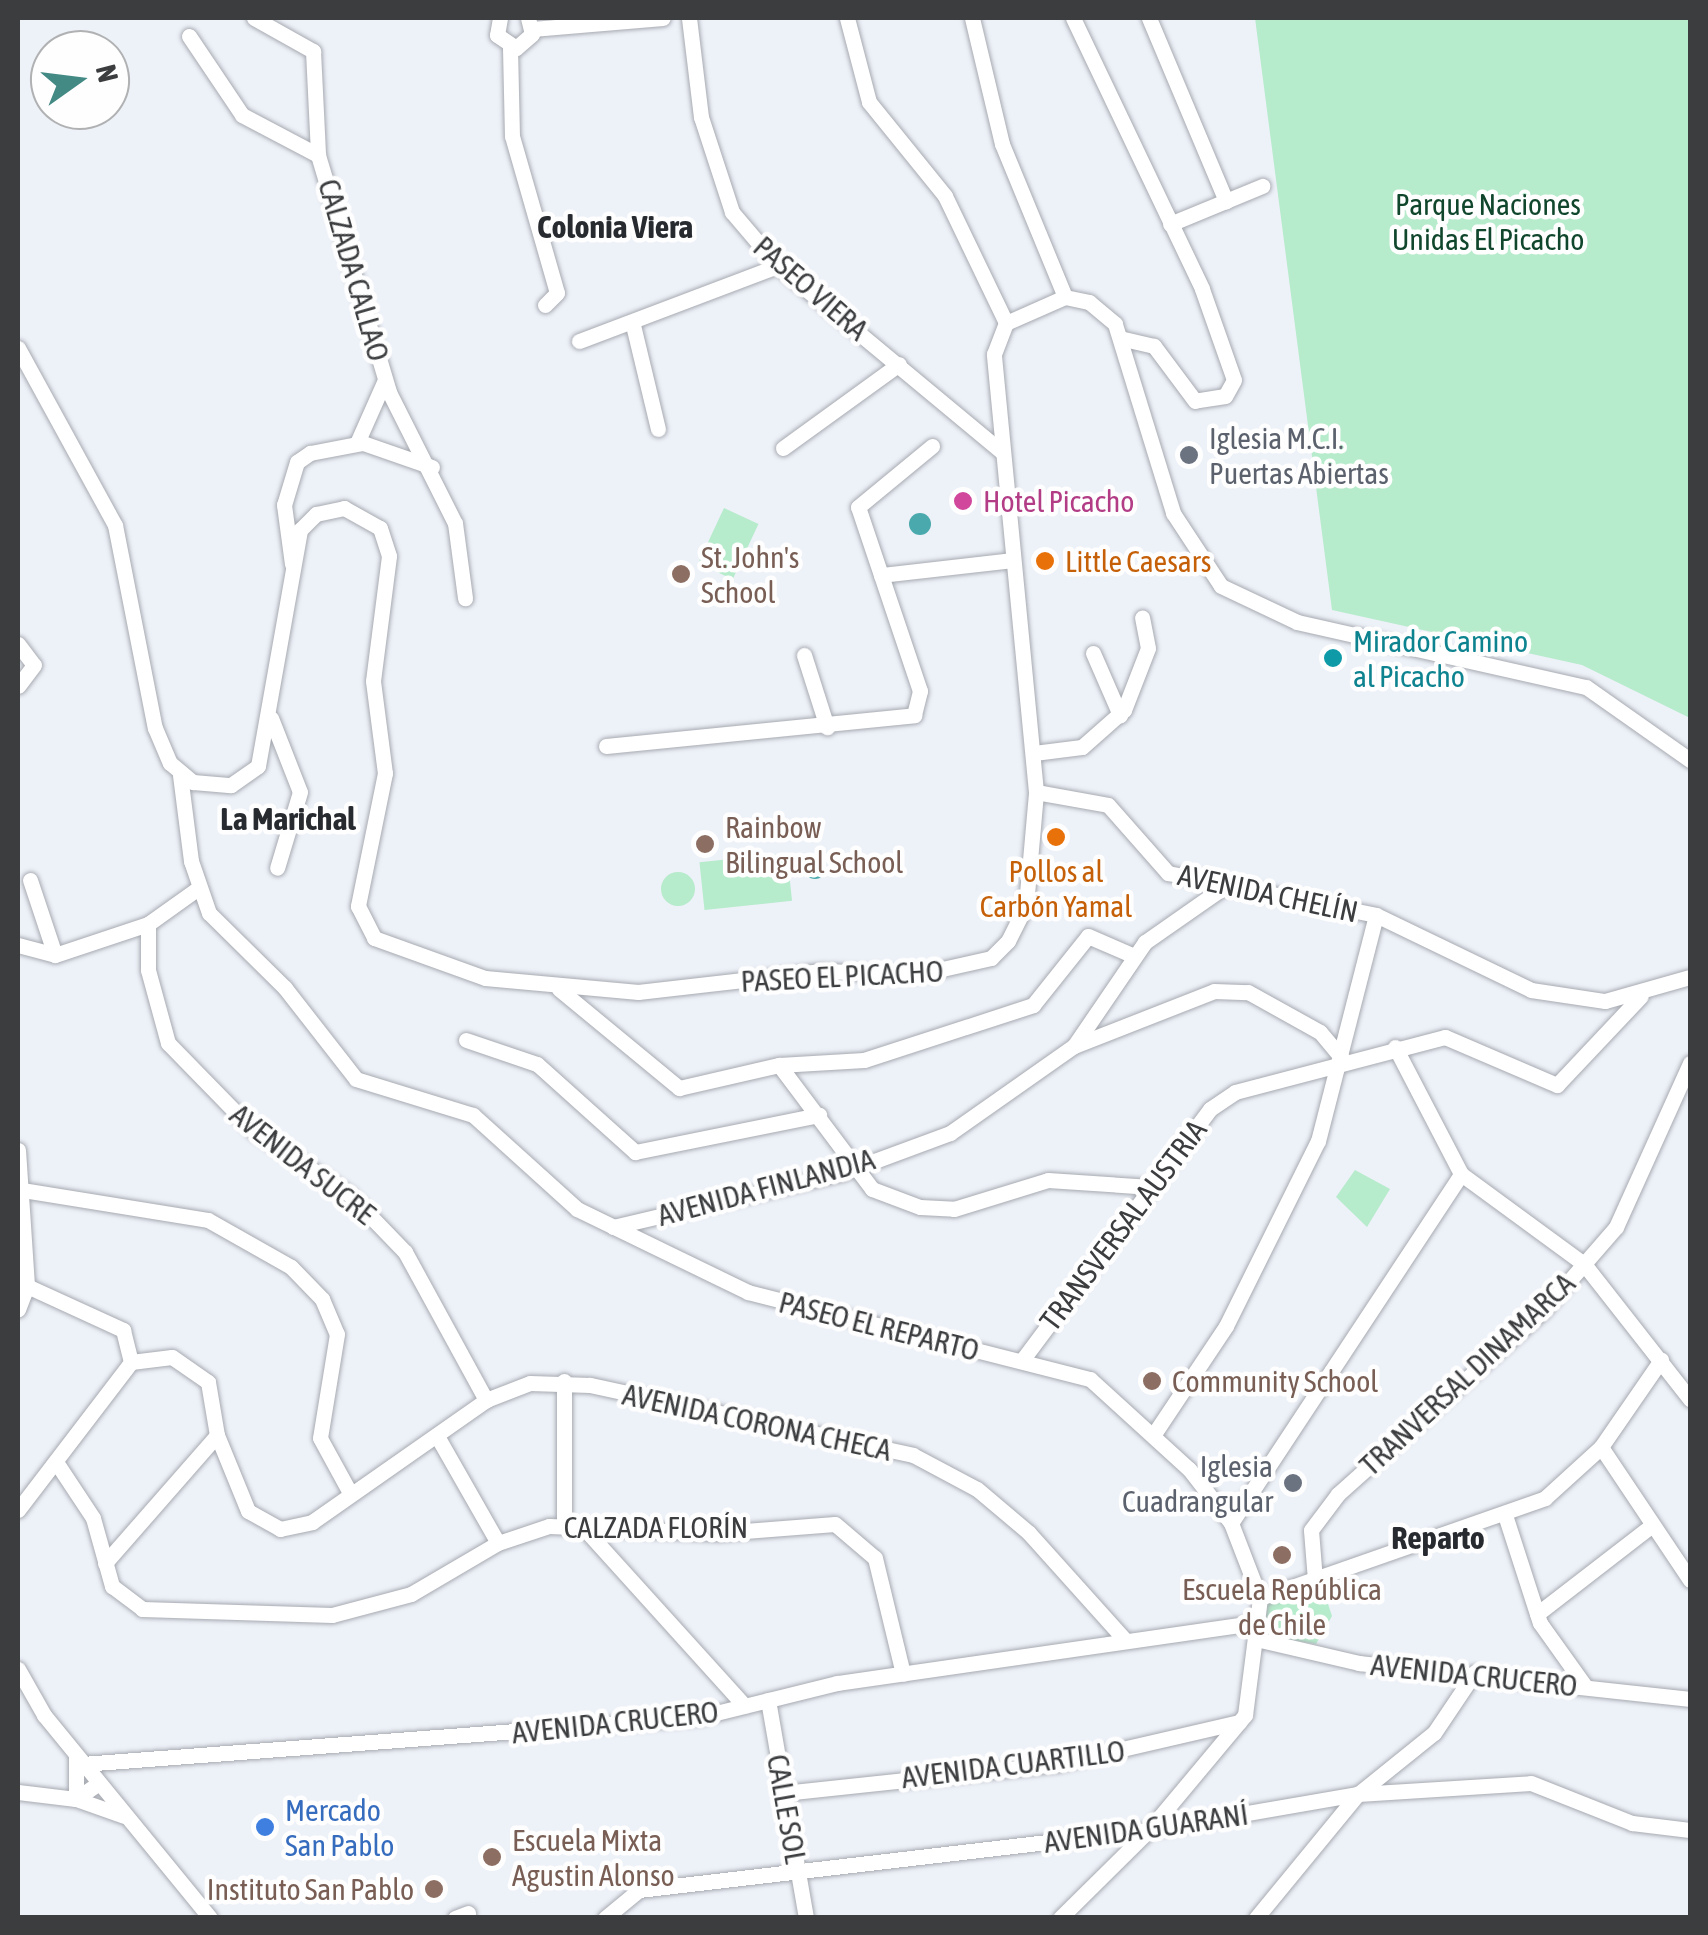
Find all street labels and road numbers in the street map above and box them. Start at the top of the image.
street label: CALZADA CALLAO [311,175,397,365]
street label: PASEO VIERA [746,228,876,348]
street label: AVENIDA CHELÍN [1175,856,1361,930]
street label: PASEO EL PICACHO [740,953,944,999]
street label: AVENIDA SUCRE [223,1096,383,1232]
street label: TRANSVERSAL AUSTRIA [1032,1113,1214,1337]
street label: AVENIDA FINLANDIA [654,1141,878,1233]
street label: TRANVERSAL DINAMARCA [1352,1265,1582,1483]
street label: PASEO EL REPARTO [775,1284,983,1368]
street label: AVENIDA CORONA CHECA [619,1376,895,1468]
street label: CALZADA FLORÍN [564,1509,748,1545]
street label: AVENIDA CRUCERO [1369,1646,1579,1704]
street label: AVENIDA CRUCERO [510,1693,720,1751]
street label: AVENIDA CUARTILLO [899,1732,1127,1796]
street label: CALLE SOL [760,1752,814,1866]
street label: AVENIDA GUARANÍ [1042,1796,1250,1860]

